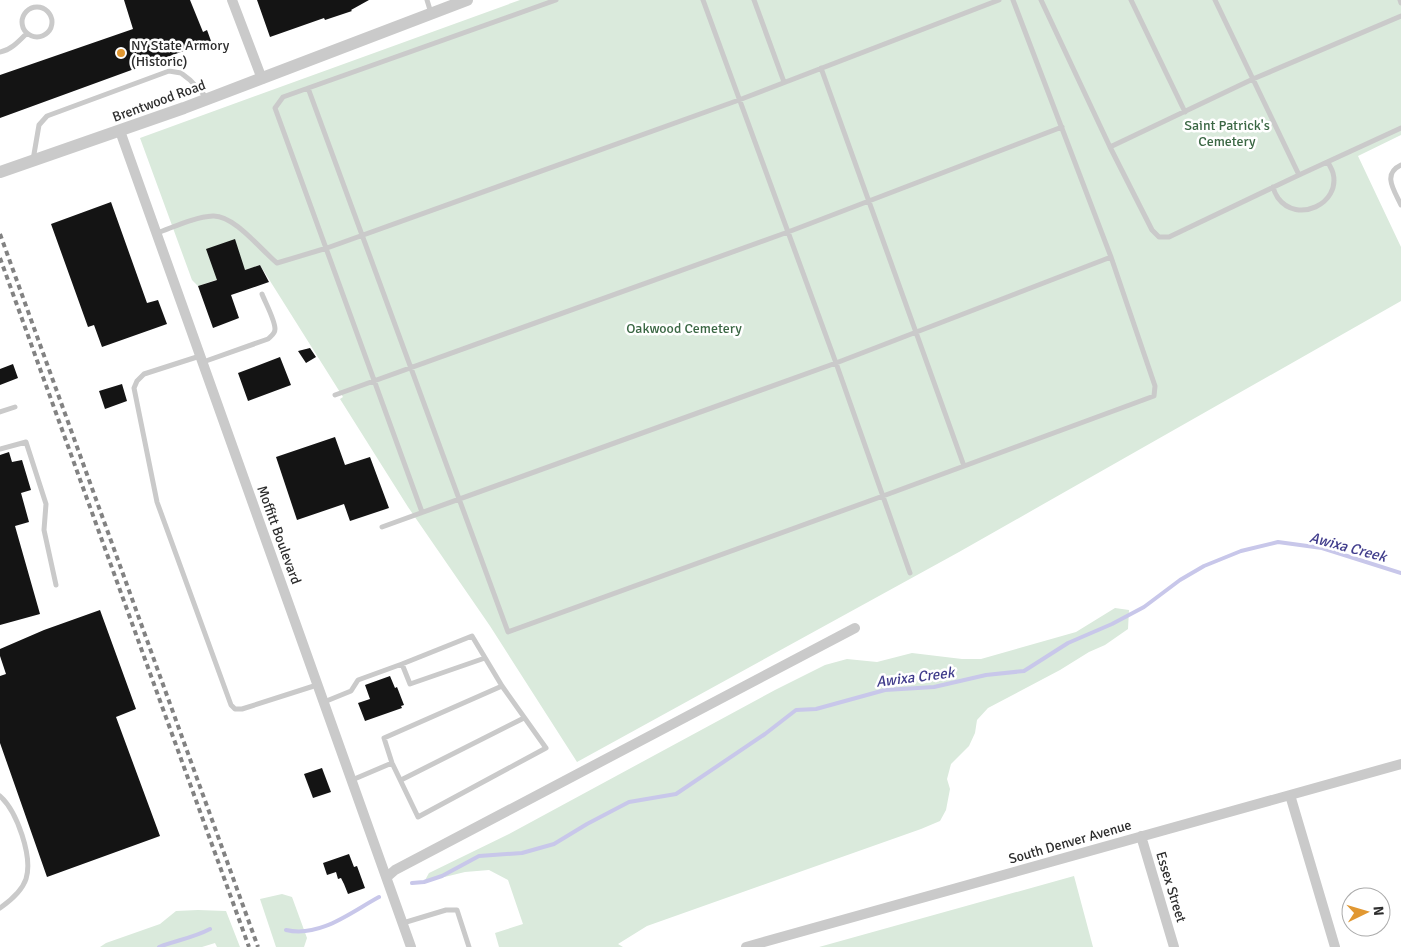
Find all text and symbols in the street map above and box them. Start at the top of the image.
place label: NY State Armory (Historic) [131,37,230,70]
marker: NY State Armory (Historic) [115,47,127,59]
street label: Brentwood Road [110,76,208,126]
park label: Saint Patrick's Cemetery [1184,117,1270,150]
park label: Oakwood Cemetery [626,320,742,337]
street label: Moffitt Boulevard [253,483,305,587]
water label: Awixa Creek [1308,528,1390,566]
water label: Awixa Creek [875,663,957,691]
street label: South Denver Avenue [1007,816,1133,868]
street label: Essex Street [1152,850,1190,925]
north arrow [1341,887,1391,937]
text: N [1370,905,1387,917]

